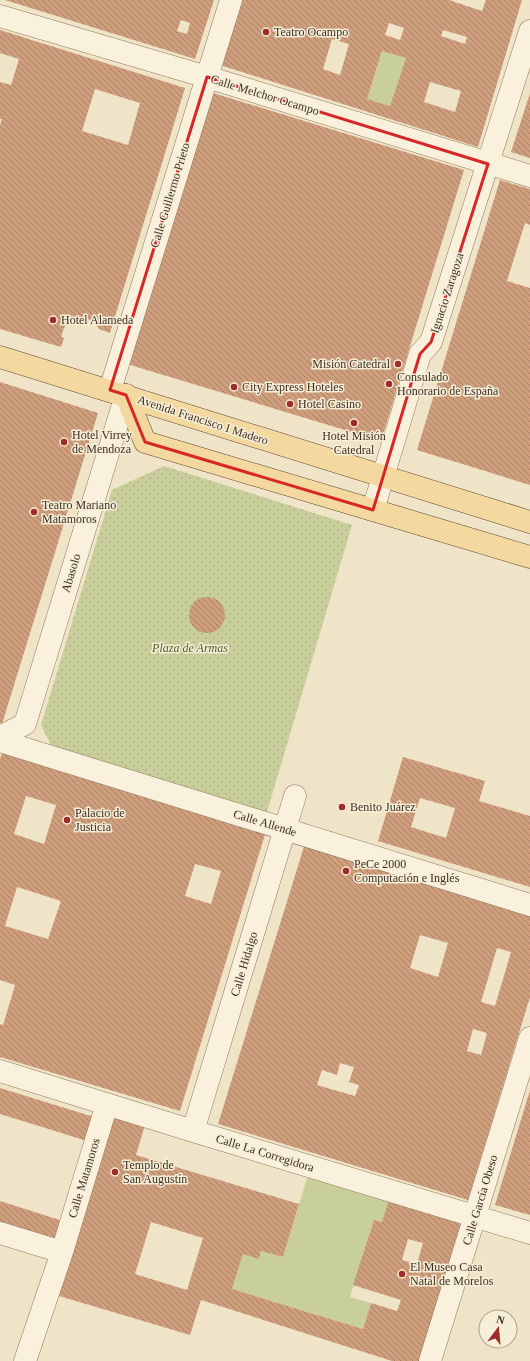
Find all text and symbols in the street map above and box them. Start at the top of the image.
place label: Teatro Ocampo [274,25,348,39]
marker: Teatro Ocampo [261,27,271,37]
street label: Calle Melchor Ocampo [209,72,321,118]
street label: Calle Guillermo Prieto [147,141,193,249]
street label: Ignacio Zaragoza [427,250,467,335]
place label: Hotel Alameda [61,313,134,327]
marker: Hotel Alameda [48,315,58,325]
place label: Misión Catedral [312,357,391,371]
marker: Misión Catedral [393,359,403,369]
place label: Consulado Honorario de España [397,370,499,398]
marker: Consulado Honorario de España [384,379,394,389]
place label: City Express Hoteles [242,380,344,394]
marker: City Express Hoteles [229,382,239,392]
street label: Avenida Francisco I Madero [136,392,270,448]
place label: Hotel Casino [298,397,361,411]
marker: Hotel Casino [285,399,295,409]
marker: Hotel Misión Catedral [349,418,359,428]
place label: Hotel Virrey de Mendoza [72,428,132,456]
place label: Hotel Misión Catedral [322,429,386,457]
marker: Hotel Virrey de Mendoza [59,437,69,447]
place label: Teatro Mariano Matamoros [42,498,116,526]
marker: Teatro Mariano Matamoros [29,507,39,517]
street label: Abasolo [58,552,84,594]
park label: Plaza de Armas [151,641,228,655]
place label: Benito Juárez [350,800,416,814]
marker: Benito Juárez [337,802,347,812]
place label: Palacio de Justicia [75,806,125,834]
street label: Calle Allende [232,807,298,839]
marker: Palacio de Justicia [62,815,72,825]
place label: PeCe 2000 Computación e Inglés [354,857,460,885]
marker: PeCe 2000 Computación e Inglés [341,866,351,876]
street label: Calle Hidalgo [228,930,260,998]
street label: Calle La Corregidora [214,1131,316,1175]
street label: Calle Matamoros [65,1136,103,1220]
street label: Calle García Obeso [460,1153,500,1247]
place label: Templo de San Augustín [123,1158,187,1186]
marker: Templo de San Augustín [110,1167,120,1177]
place label: El Museo Casa Natal de Morelos [410,1260,494,1288]
marker: El Museo Casa Natal de Morelos [397,1269,407,1279]
north arrow [478,1309,518,1349]
text: N [495,1313,506,1326]

